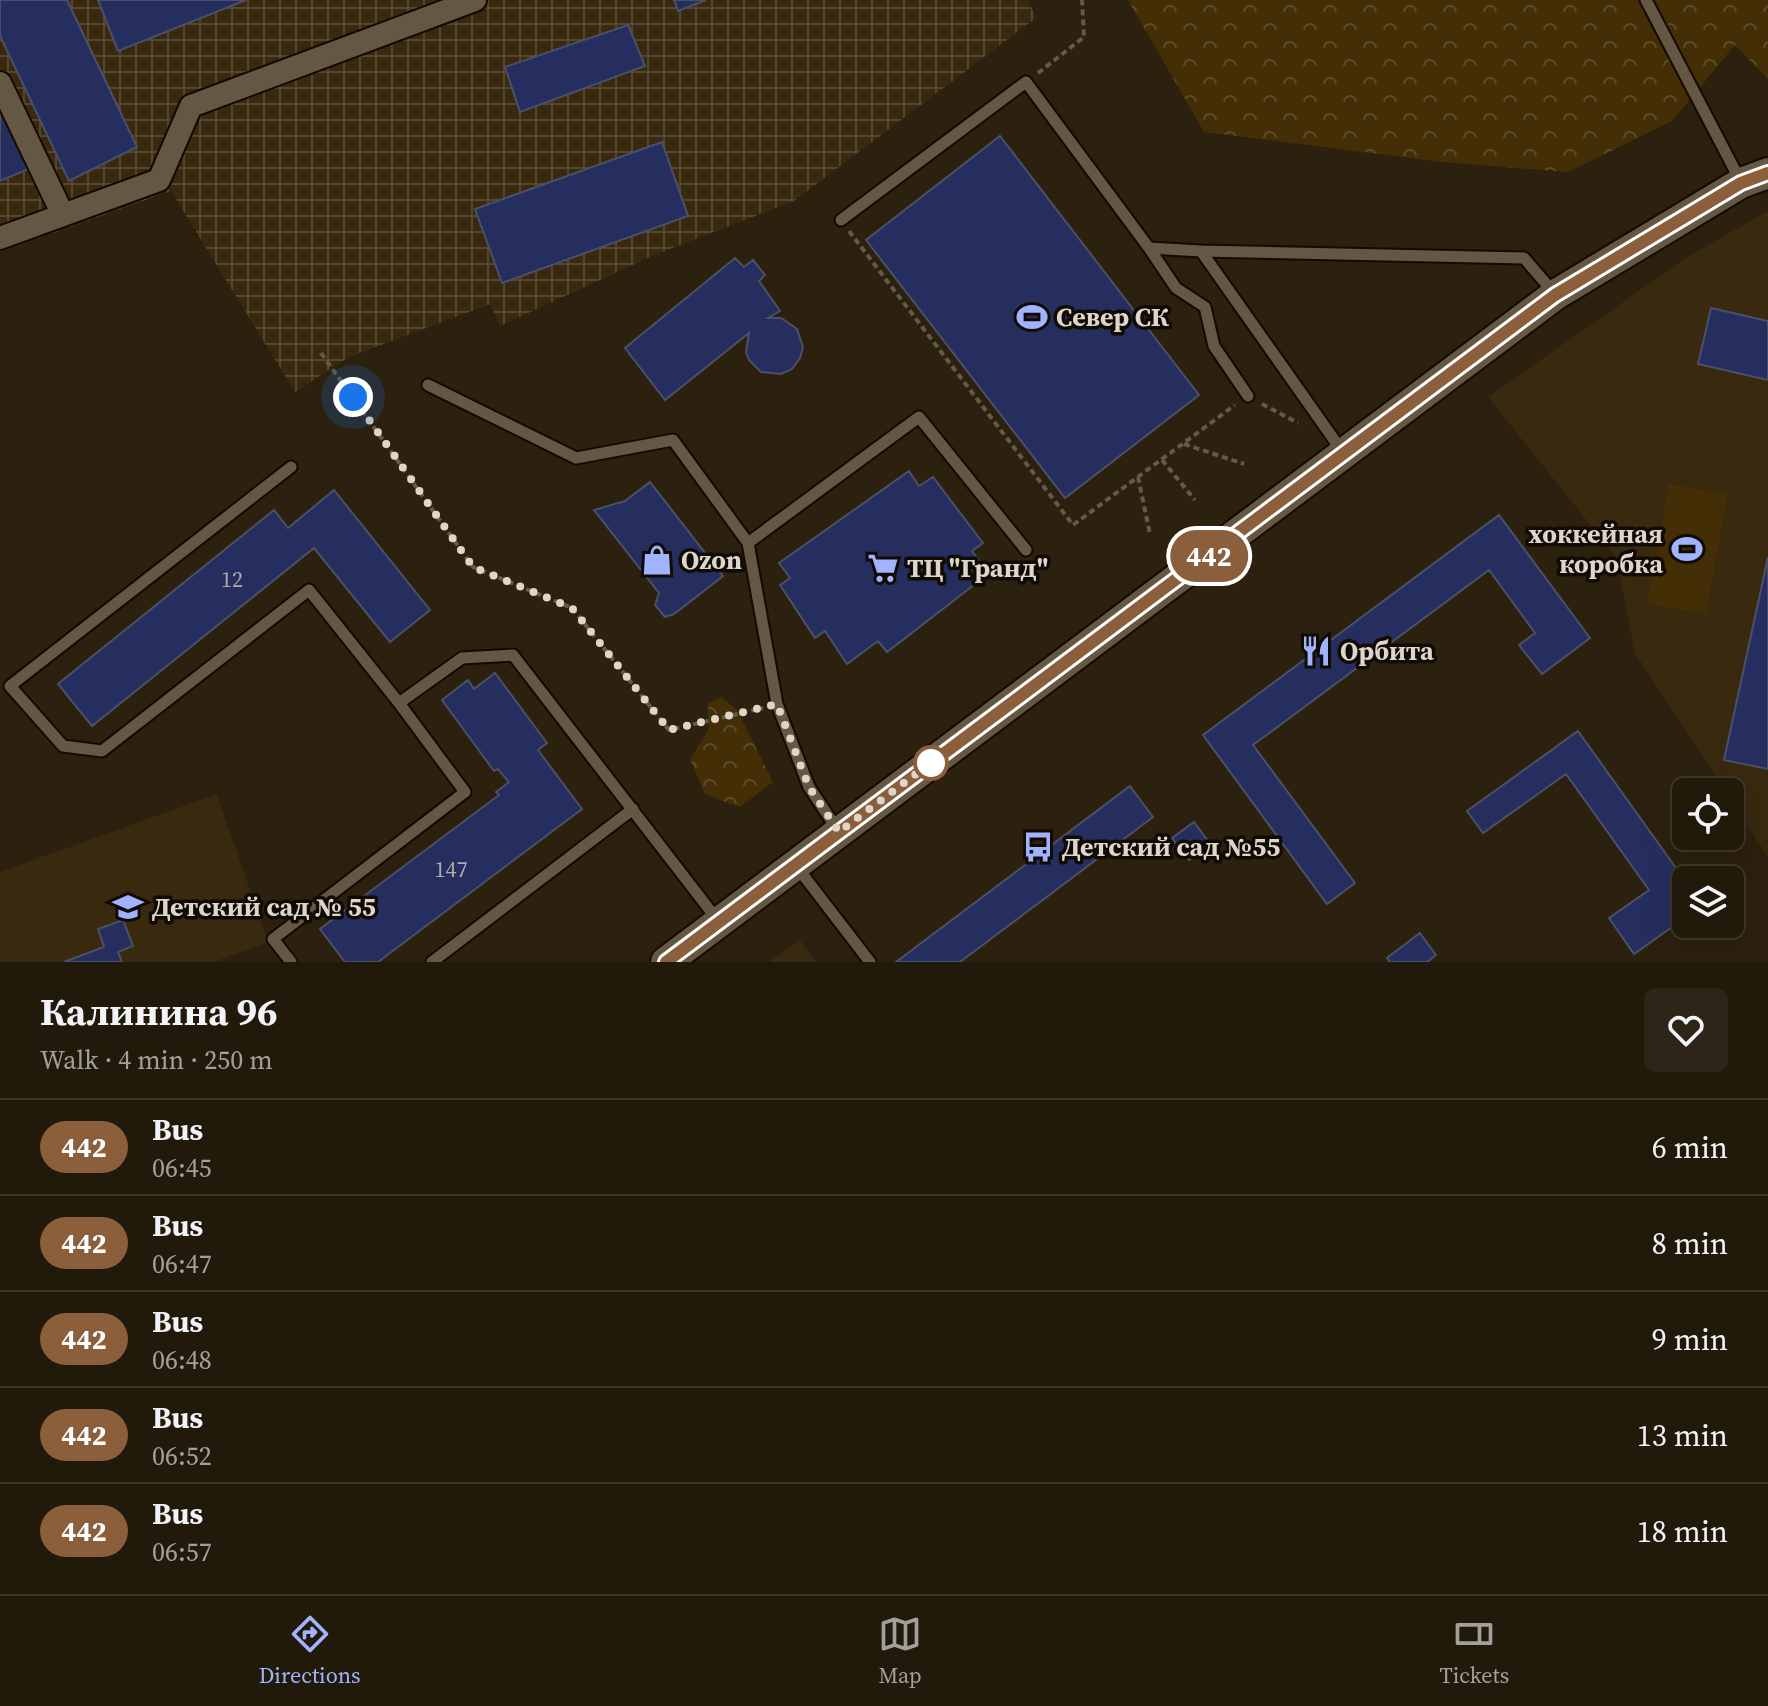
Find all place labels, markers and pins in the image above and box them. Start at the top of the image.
place label: Север СК [1056,299,1170,335]
sports icon: Север СК [1015,300,1049,334]
place label: хоккейная коробка [1528,516,1663,582]
sports icon: хоккейная коробка [1670,532,1704,566]
place label: Ozon [681,542,742,578]
shop icon: Ozon [640,543,674,577]
place label: ТЦ "Гранд" [907,550,1048,586]
supermarket icon: ТЦ "Гранд" [866,551,900,585]
place label: Орбита [1340,633,1434,669]
restaurant icon: Орбита [1299,634,1333,668]
unlabelled marker [914,746,948,780]
place label: Детский сад №55 [1062,829,1280,865]
bus stop icon: Детский сад №55 [1021,830,1055,864]
place label: Детский сад № 55 [152,889,376,925]
school or university icon: Детский сад № 55 [111,890,145,924]

